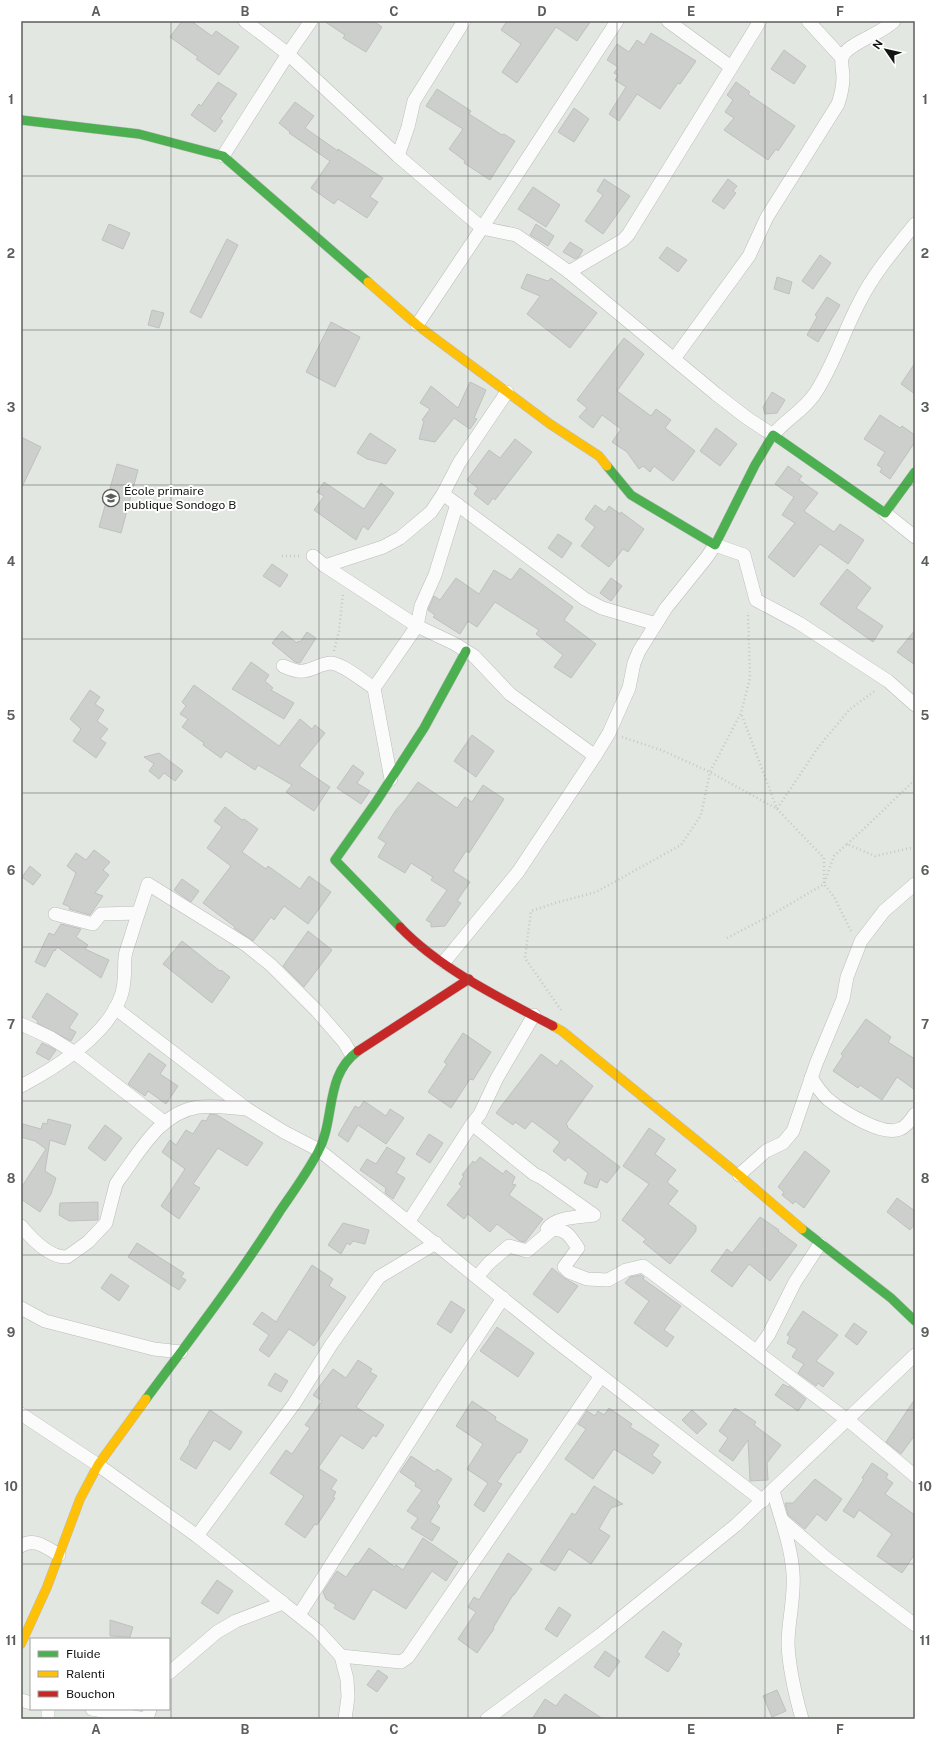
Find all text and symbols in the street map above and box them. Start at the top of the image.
text: A [91,4,101,19]
text: B [241,4,250,19]
text: C [389,4,399,19]
text: D [537,4,547,19]
text: E [687,4,695,19]
text: F [836,4,844,19]
north arrow [866,30,906,70]
text: N [870,37,885,51]
text: 1 [8,92,14,107]
text: 1 [922,92,928,107]
text: 2 [7,246,15,261]
text: 2 [921,246,929,261]
text: 3 [7,400,16,415]
text: 3 [921,400,930,415]
place label: École primaire publique Sondogo B [124,484,236,512]
school or university icon: École primaire publique Sondogo B [101,488,121,508]
text: 4 [7,554,16,569]
text: 4 [921,554,930,569]
text: 5 [7,708,16,723]
text: 5 [921,708,930,723]
text: 6 [7,863,16,878]
text: 6 [921,863,930,878]
text: 7 [7,1017,15,1032]
text: 7 [921,1017,929,1032]
text: 8 [7,1171,16,1186]
text: 8 [921,1171,930,1186]
text: 9 [7,1325,15,1340]
text: 9 [921,1325,929,1340]
text: 10 [4,1479,18,1494]
text: 10 [918,1479,932,1494]
text: 11 [5,1633,17,1648]
text: 11 [919,1633,931,1648]
legend [30,1638,170,1710]
text: Fluide [66,1647,101,1661]
text: Ralenti [66,1667,105,1681]
text: Bouchon [66,1687,115,1701]
text: A [91,1722,101,1737]
text: B [241,1722,250,1737]
text: C [389,1722,399,1737]
text: D [537,1722,547,1737]
text: E [687,1722,695,1737]
text: F [836,1722,844,1737]

